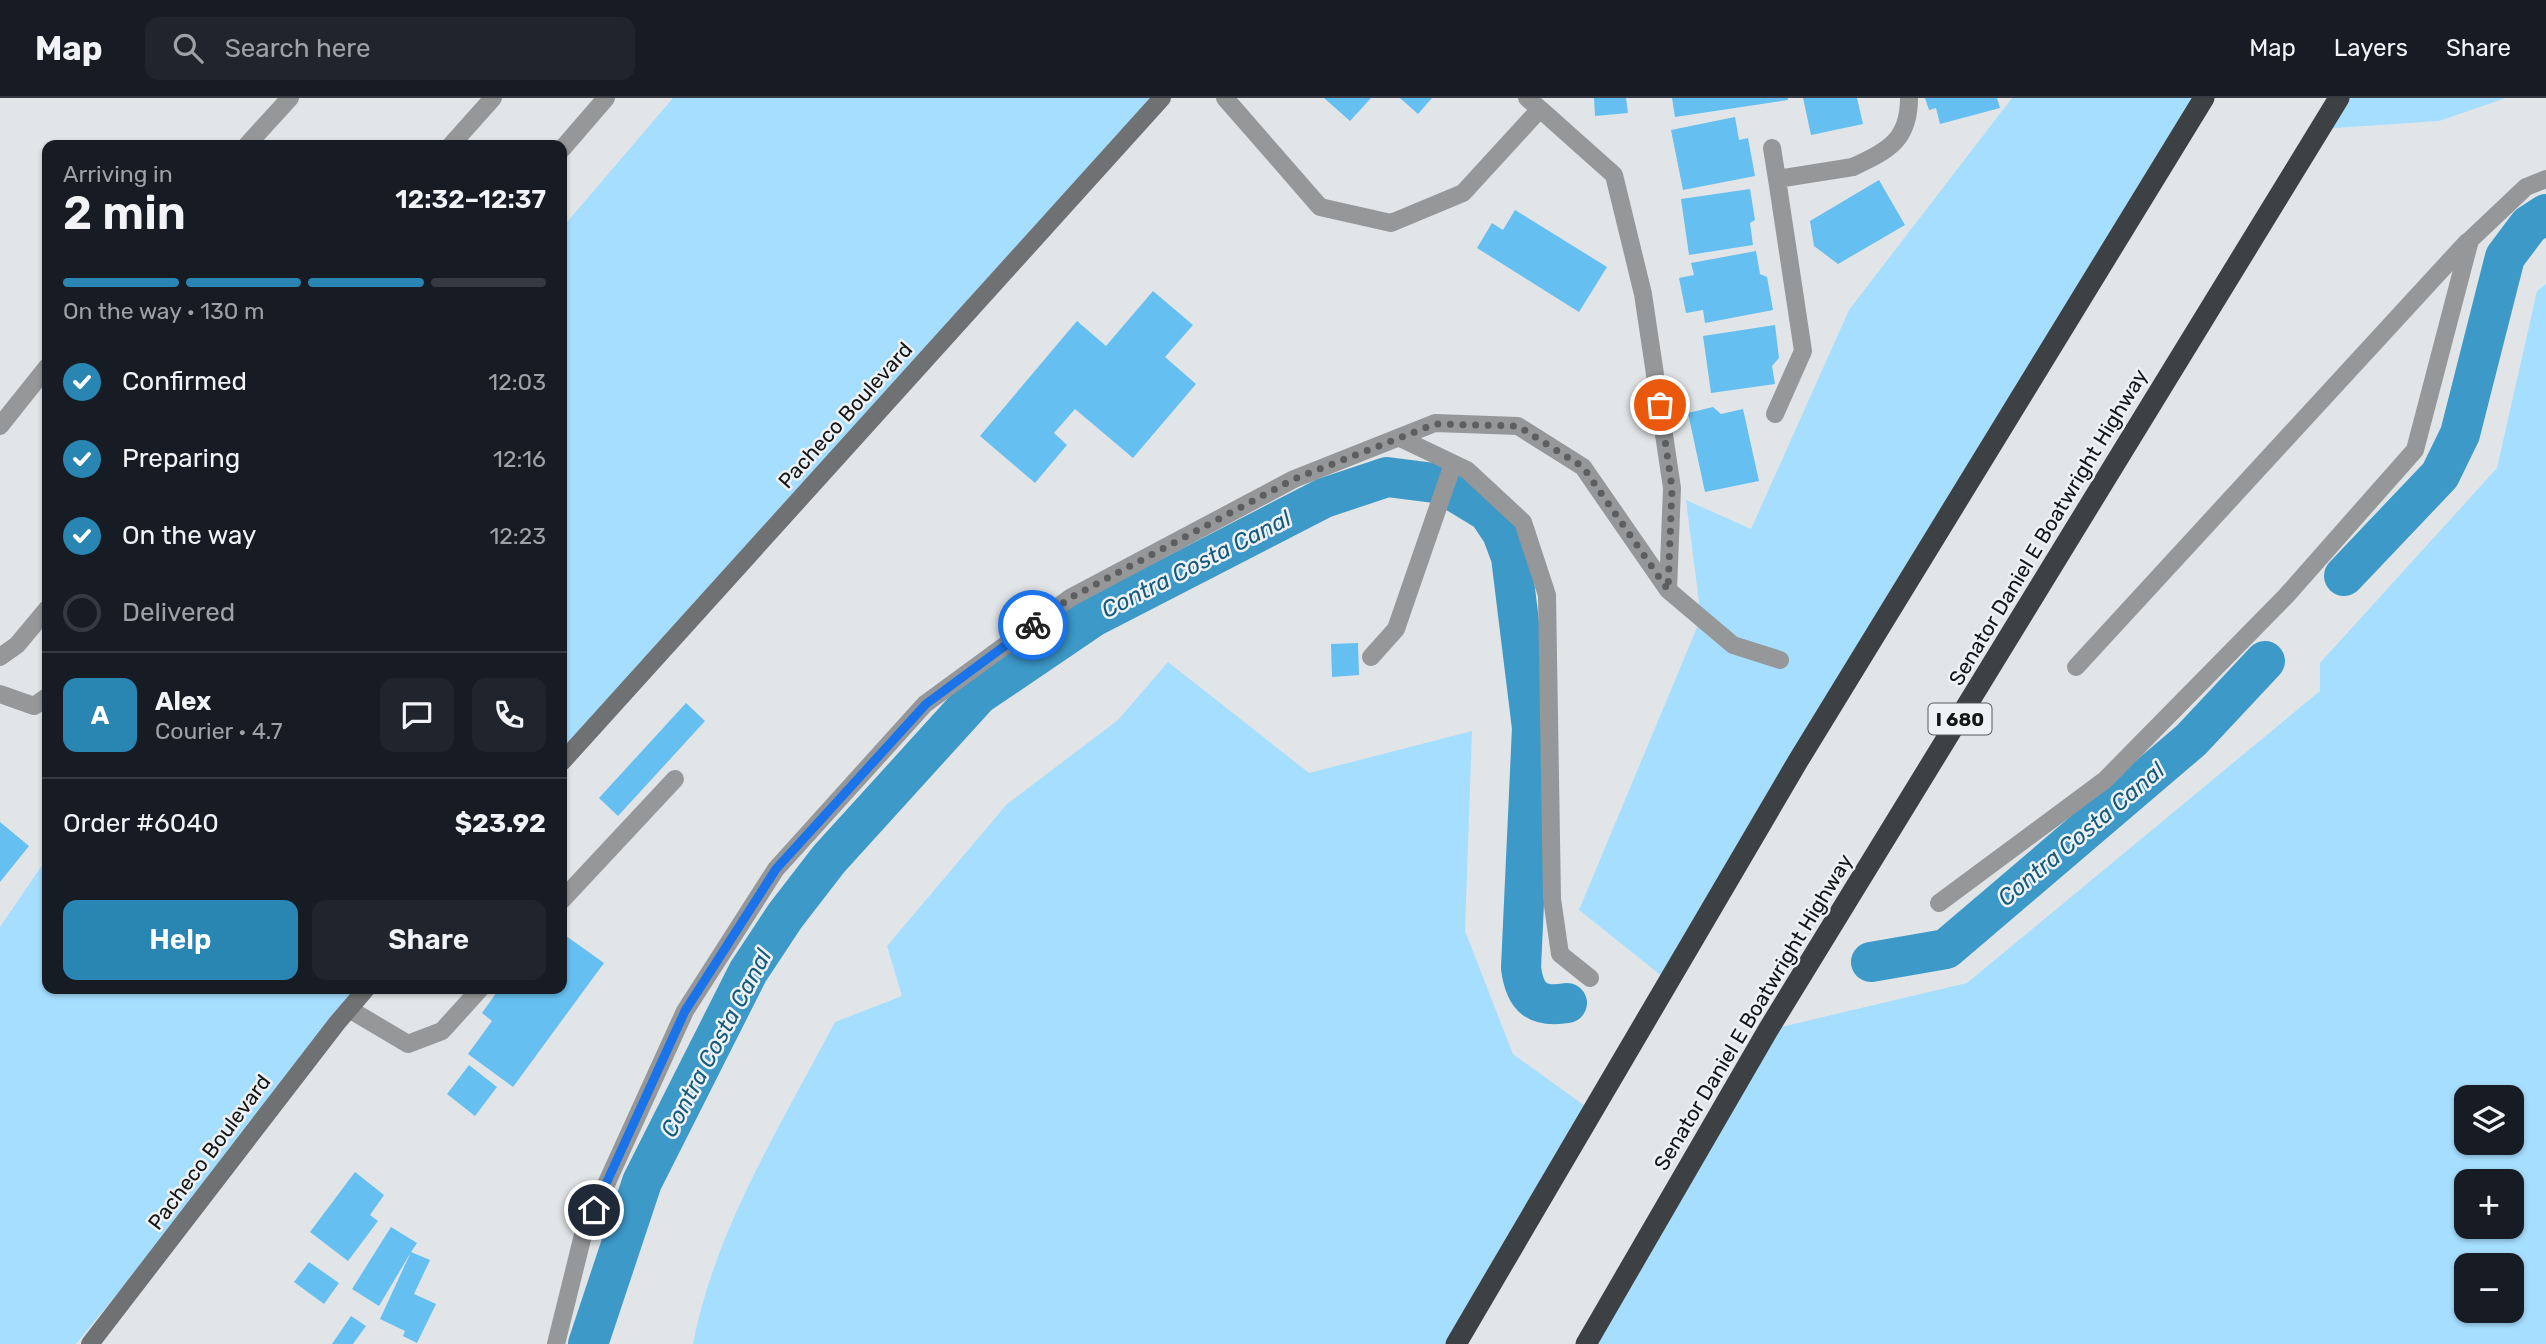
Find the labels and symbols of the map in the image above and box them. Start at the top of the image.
street label: Pacheco Boulevard [773,337,917,493]
street label: Senator Daniel E Boatwright Highway [1943,364,2153,690]
pin [1630,375,1690,435]
water label: Contra Costa Canal [1096,504,1296,624]
courier [998,590,1068,660]
road number: I 680 [1928,704,1992,734]
water label: Contra Costa Canal [1992,756,2170,912]
street label: Senator Daniel E Boatwright Highway [1648,849,1858,1175]
water label: Contra Costa Canal [655,944,778,1142]
street label: Pacheco Boulevard [142,1069,276,1235]
pin [564,1180,624,1240]

